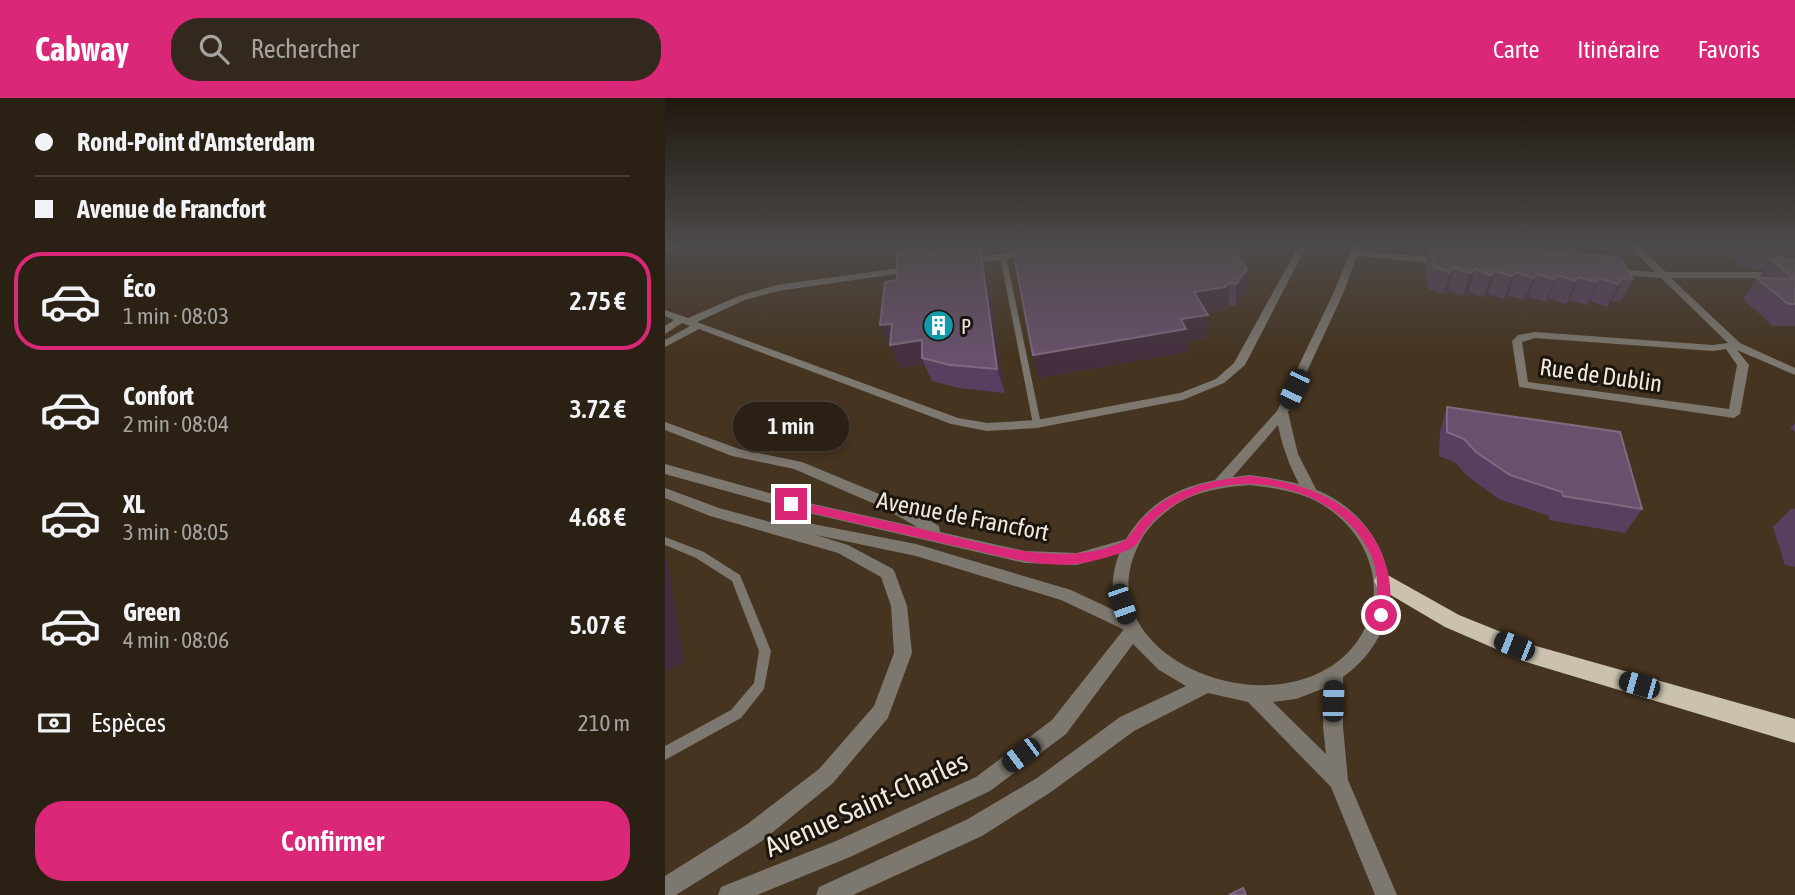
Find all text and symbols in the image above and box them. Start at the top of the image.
search box [171,18,661,81]
text: Cabway [35,30,129,68]
icon: search [195,30,233,68]
text: Rechercher [251,34,359,64]
text: Carte [1493,36,1539,63]
text: Itinéraire [1577,36,1660,63]
text: Favoris [1698,36,1760,63]
text: Rond-Point d'Amsterdam [77,127,315,157]
text: Avenue de Francfort [77,194,266,224]
icon: car [39,270,102,333]
text: Éco [123,273,156,303]
text: 2.75 € [569,286,626,316]
text: 1 min · 08:03 [123,303,229,329]
building icon: P [921,309,955,343]
place label: P [961,314,971,338]
street label: Rue de Dublin [1538,353,1664,397]
car [1276,366,1313,412]
icon: car [39,378,102,441]
text: Confort [123,381,194,411]
text: 3.72 € [569,394,626,424]
callout: 1 min [733,402,849,452]
text: 2 min · 08:04 [123,411,229,437]
text: 1 min [768,413,814,439]
icon: car [39,486,102,549]
street label: Avenue de Francfort [875,486,1051,546]
route end [775,488,807,520]
text: XL [123,489,145,519]
text: 4.68 € [569,502,626,532]
text: 3 min · 08:05 [123,519,229,545]
car [1106,581,1139,627]
icon: car [39,594,102,657]
text: Green [123,597,181,627]
route start [1365,599,1397,631]
text: 5.07 € [569,610,626,640]
text: 4 min · 08:06 [123,627,229,653]
car [1491,628,1538,664]
car [1616,669,1663,701]
car [1322,680,1345,722]
icon: cash [35,704,73,742]
text: Espèces [91,708,166,738]
text: 210 m [578,710,630,736]
car [998,734,1045,776]
street label: Avenue Saint-Charles [760,745,972,863]
button: Confirmer [35,801,630,881]

